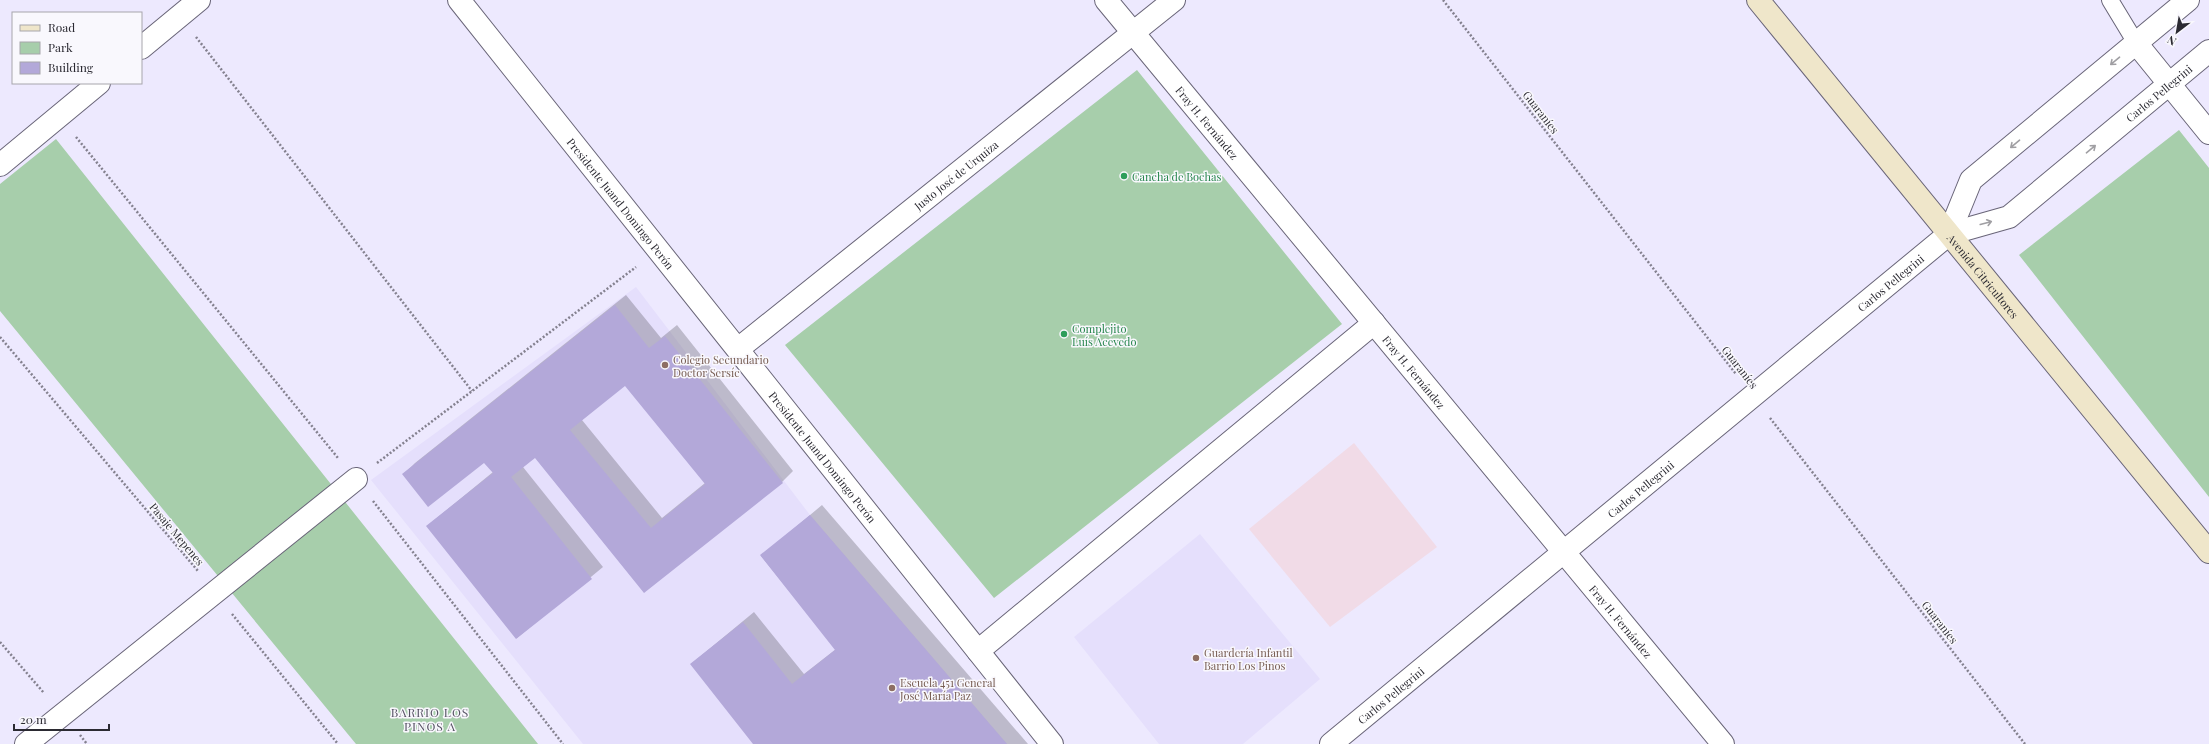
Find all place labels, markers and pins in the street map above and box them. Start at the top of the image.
place label: Cancha de Bochas [1132,169,1221,184]
marker: Cancha de Bochas [1119,171,1129,181]
place label: Complejito Luís Acevedo [1072,321,1136,349]
marker: Complejito Luís Acevedo [1059,329,1069,339]
place label: Colegio Secundario Doctor Sersíc [673,352,769,380]
marker: Colegio Secundario Doctor Sersíc [660,360,670,370]
place label: Guardería Infantil Barrio Los Pinos [1204,645,1293,673]
marker: Guardería Infantil Barrio Los Pinos [1191,653,1201,663]
place label: Escuela 451 General José María Paz [899,675,996,703]
marker: Escuela 451 General José María Paz [887,683,897,693]

